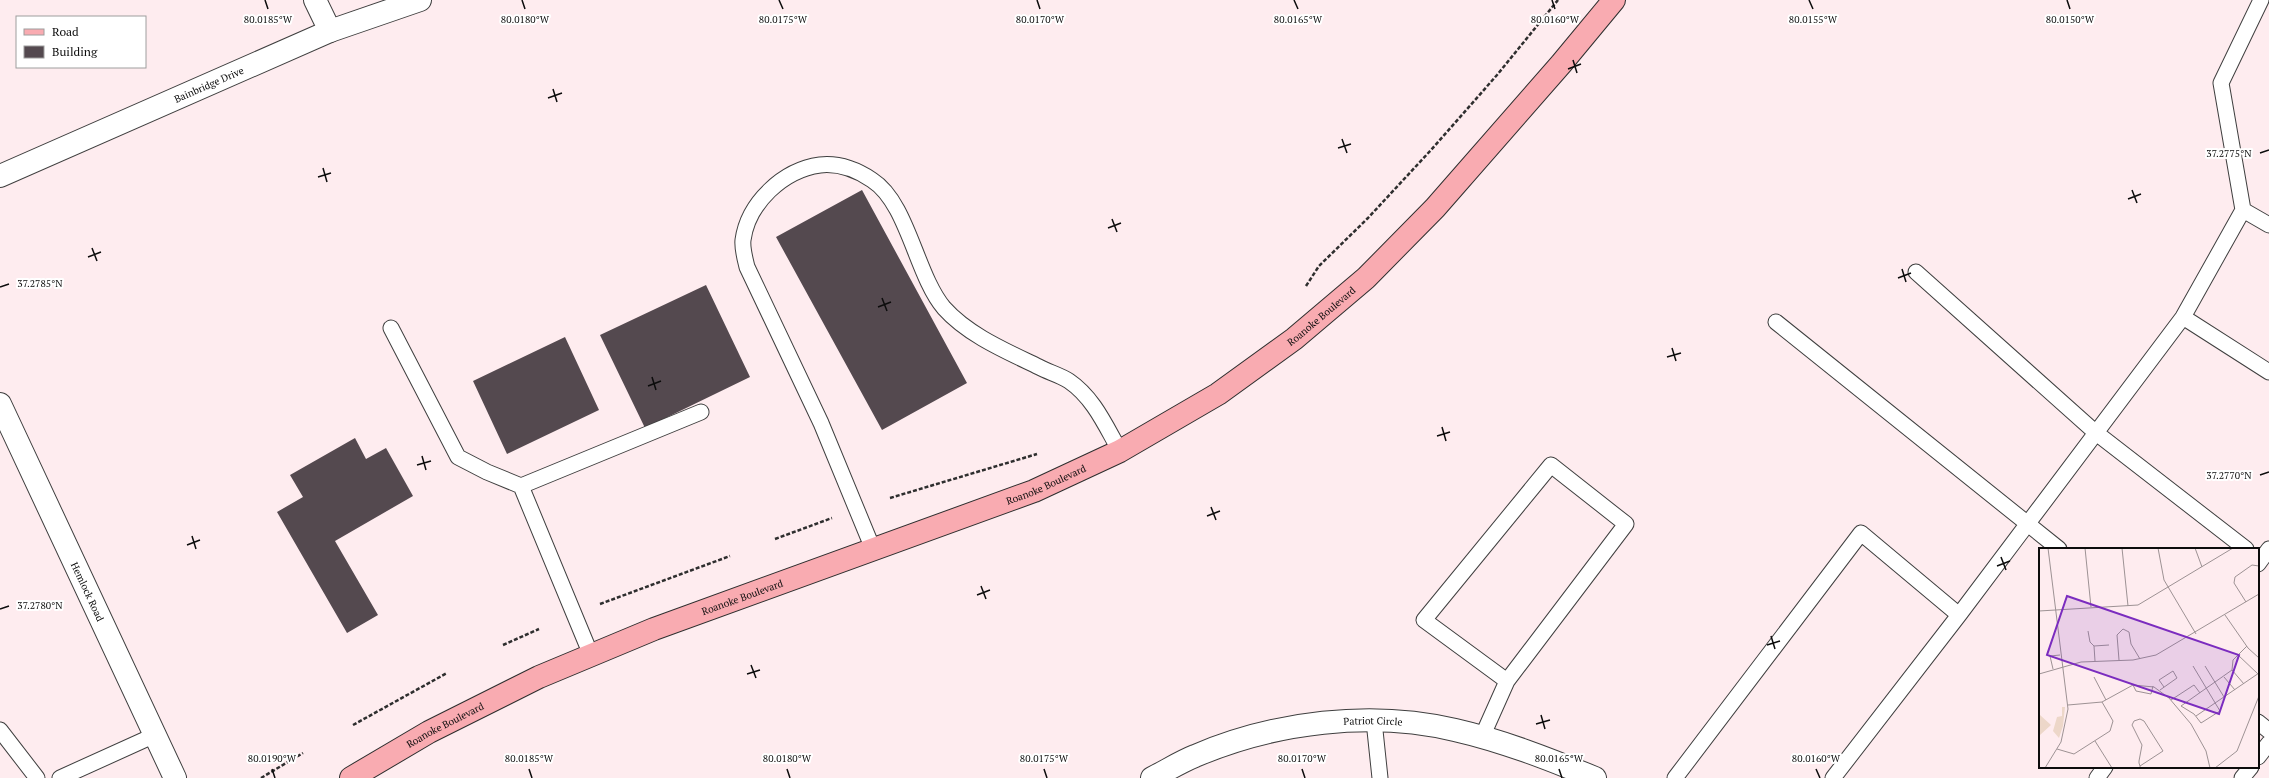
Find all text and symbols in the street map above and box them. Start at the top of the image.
text: 80.0185°W [244,13,293,26]
text: 80.0180°W [501,13,550,26]
text: 80.0175°W [759,13,808,26]
text: 80.0170°W [1016,13,1065,26]
text: 80.0165°W [1274,13,1323,26]
text: 80.0160°W [1531,13,1580,26]
text: 80.0155°W [1789,13,1838,26]
text: 80.0150°W [2046,13,2095,26]
legend [16,16,146,68]
text: Road [52,24,79,39]
text: Building [52,44,98,59]
street label: Bainbridge Drive [172,64,246,106]
text: 37.2775°N [2206,147,2252,160]
text: 37.2785°N [17,277,63,290]
street label: Roanoke Boulevard [1285,283,1359,349]
street label: Roanoke Boulevard [1004,462,1088,508]
text: 37.2770°N [2206,469,2252,482]
inset map [2039,548,2259,768]
street label: Hemlock Road [68,560,107,624]
street label: Roanoke Boulevard [700,577,785,618]
text: 37.2780°N [17,599,63,612]
street label: Roanoke Boulevard [404,699,486,751]
street label: Patriot Circle [1343,714,1403,729]
text: 80.0190°W [248,752,297,765]
text: 80.0185°W [505,752,554,765]
text: 80.0180°W [763,752,812,765]
text: 80.0175°W [1020,752,1069,765]
text: 80.0170°W [1278,752,1327,765]
text: 80.0165°W [1535,752,1584,765]
text: 80.0160°W [1792,752,1841,765]

